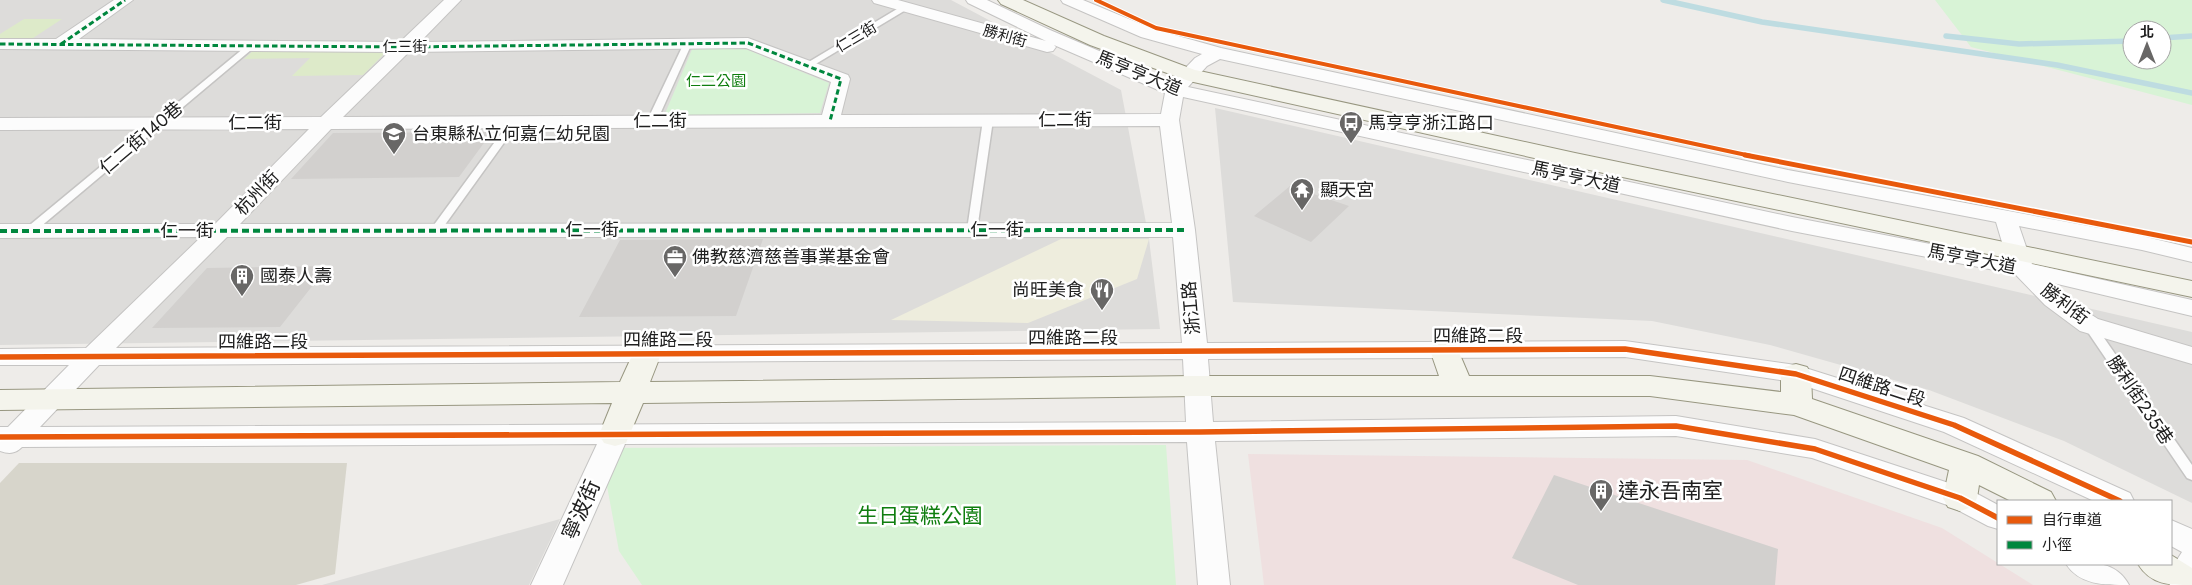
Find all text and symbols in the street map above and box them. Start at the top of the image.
street label: 仁三街 [831,16,881,58]
street label: 勝利街 [980,19,1030,53]
north arrow [2122,20,2172,70]
text: 北 [2140,22,2154,42]
street label: 仁三街 [382,36,428,58]
street label: 馬亨亨大道 [1092,44,1186,102]
park label: 仁二公園 [686,70,746,92]
street label: 仁二街140巷 [94,95,188,181]
street label: 仁二街 [1038,107,1092,133]
street label: 仁二街 [633,108,687,134]
street label: 仁二街 [228,110,282,136]
bus stop icon: 馬亨亨浙江路口 [1338,110,1364,144]
place label: 馬亨亨浙江路口 [1368,110,1494,136]
school or university icon: 台東縣私立何嘉仁幼兒園 [381,121,407,155]
place label: 台東縣私立何嘉仁幼兒園 [412,121,610,147]
street label: 馬亨亨大道 [1529,155,1623,199]
street label: 杭州街 [229,165,285,221]
temple icon: 顯天宮 [1289,177,1315,211]
place label: 顯天宮 [1320,177,1374,203]
street label: 仁一街 [565,217,619,243]
street label: 仁一街 [970,217,1024,243]
street label: 仁一街 [160,218,214,244]
street label: 馬亨亨大道 [1925,238,2019,280]
office icon: 佛教慈濟慈善事業基金會 [662,244,688,278]
place label: 佛教慈濟慈善事業基金會 [692,244,890,270]
building icon: 國泰人壽 [229,263,255,297]
place label: 國泰人壽 [260,263,332,289]
place label: 尚旺美食 [1012,277,1084,303]
restaurant icon: 尚旺美食 [1089,277,1115,311]
street label: 勝利街 [2036,277,2094,331]
street label: 浙江路 [1176,280,1206,336]
street label: 四維路二段 [1433,323,1523,349]
street label: 四維路二段 [1028,325,1118,351]
street label: 四維路二段 [623,327,713,353]
street label: 四維路二段 [218,329,308,355]
street label: 勝利街235巷 [2101,350,2179,450]
street label: 四維路二段 [1835,361,1929,413]
street label: 寧波街 [554,475,608,545]
place label: 達永吾南室 [1618,476,1723,506]
building icon: 達永吾南室 [1588,478,1614,512]
legend [1997,500,2172,565]
park label: 生日蛋糕公園 [857,501,983,531]
text: 自行車道 [2042,509,2102,531]
text: 小徑 [2042,534,2072,556]

